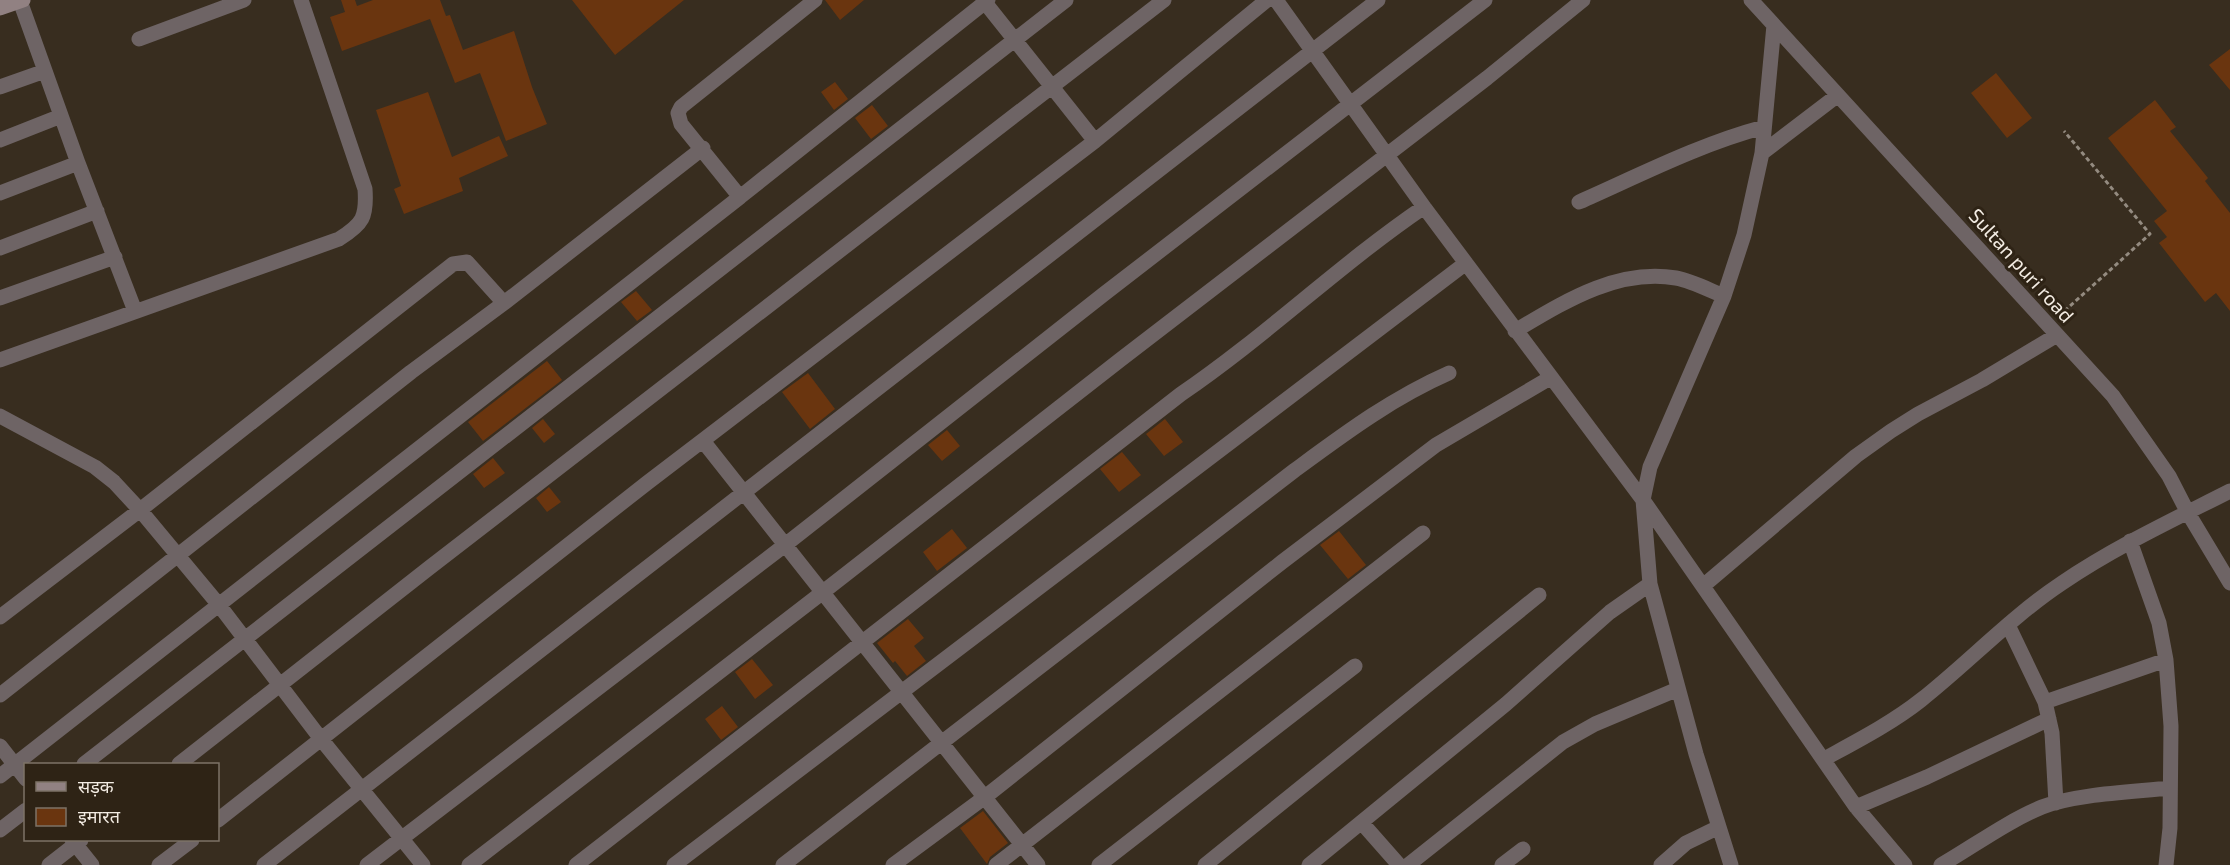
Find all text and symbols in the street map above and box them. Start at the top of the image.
street label: Sultan puri road [1965,203,2079,327]
legend [24,763,219,841]
text: सड़क [78,775,115,797]
text: इमारत [78,805,121,827]

